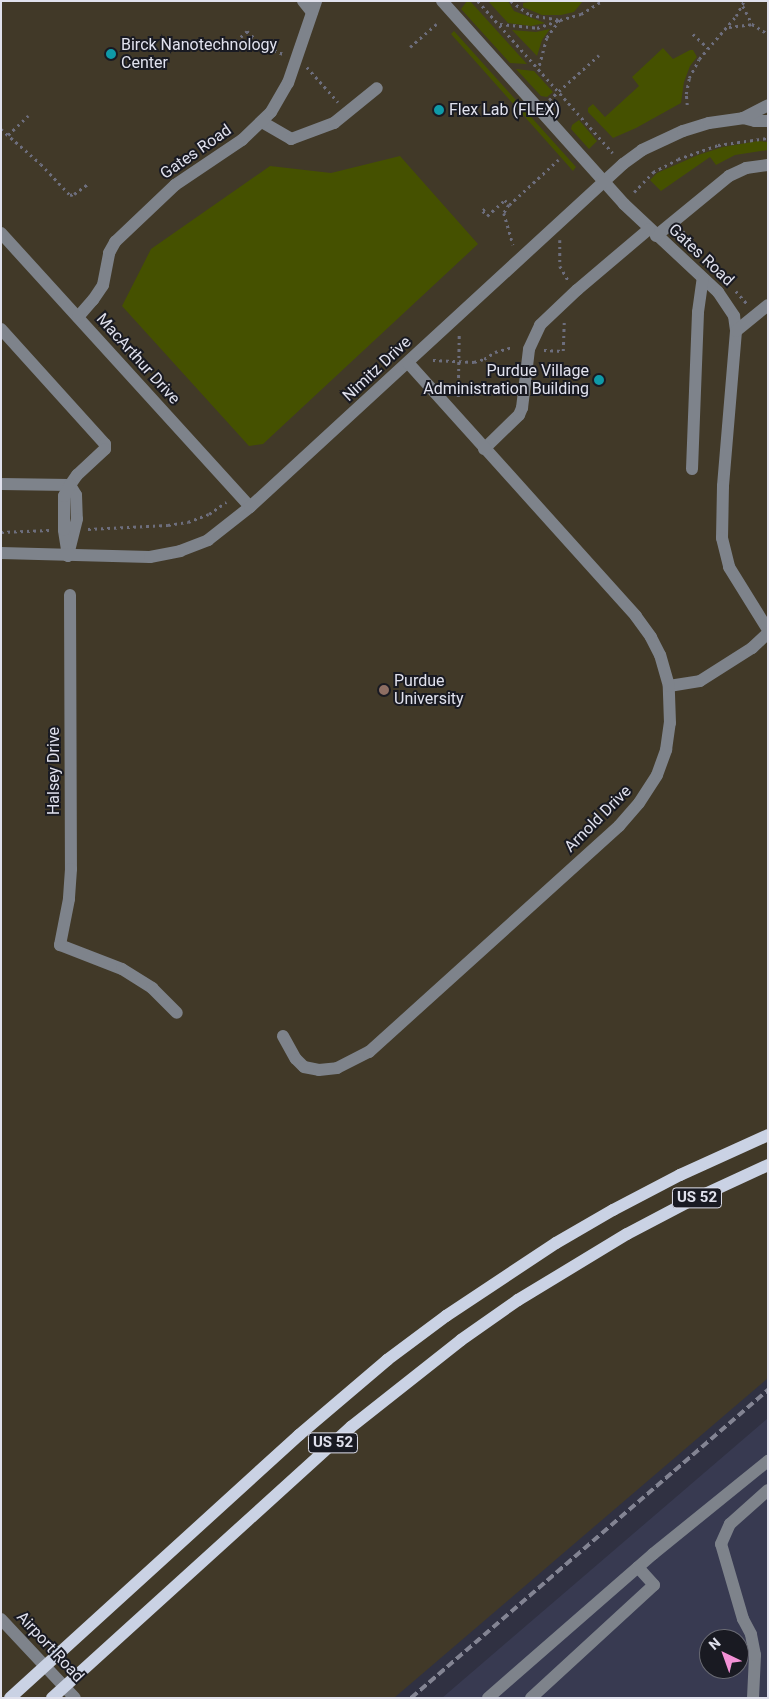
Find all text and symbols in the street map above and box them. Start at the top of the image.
place label: Birck Nanotechnology Center [121,35,277,73]
marker: Birck Nanotechnology Center [105,48,117,60]
place label: Flex Lab (FLEX) [449,100,560,120]
marker: Flex Lab (FLEX) [433,104,445,116]
street label: Gates Road [157,121,235,183]
street label: Gates Road [664,220,738,290]
street label: MacArthur Drive [92,310,184,408]
street label: Nimitz Drive [339,333,415,405]
place label: Purdue Village Administration Building [423,361,589,399]
marker: Purdue Village Administration Building [593,374,605,386]
place label: Purdue University [394,671,464,709]
marker: Purdue University [378,684,390,696]
street label: Halsey Drive [44,727,64,815]
street label: Arnold Drive [561,782,635,856]
road number: US 52 [671,1186,723,1210]
road number: US 52 [307,1430,359,1456]
street label: Airport Road [12,1608,88,1686]
north arrow [699,1629,749,1679]
text: N [706,1634,724,1653]

